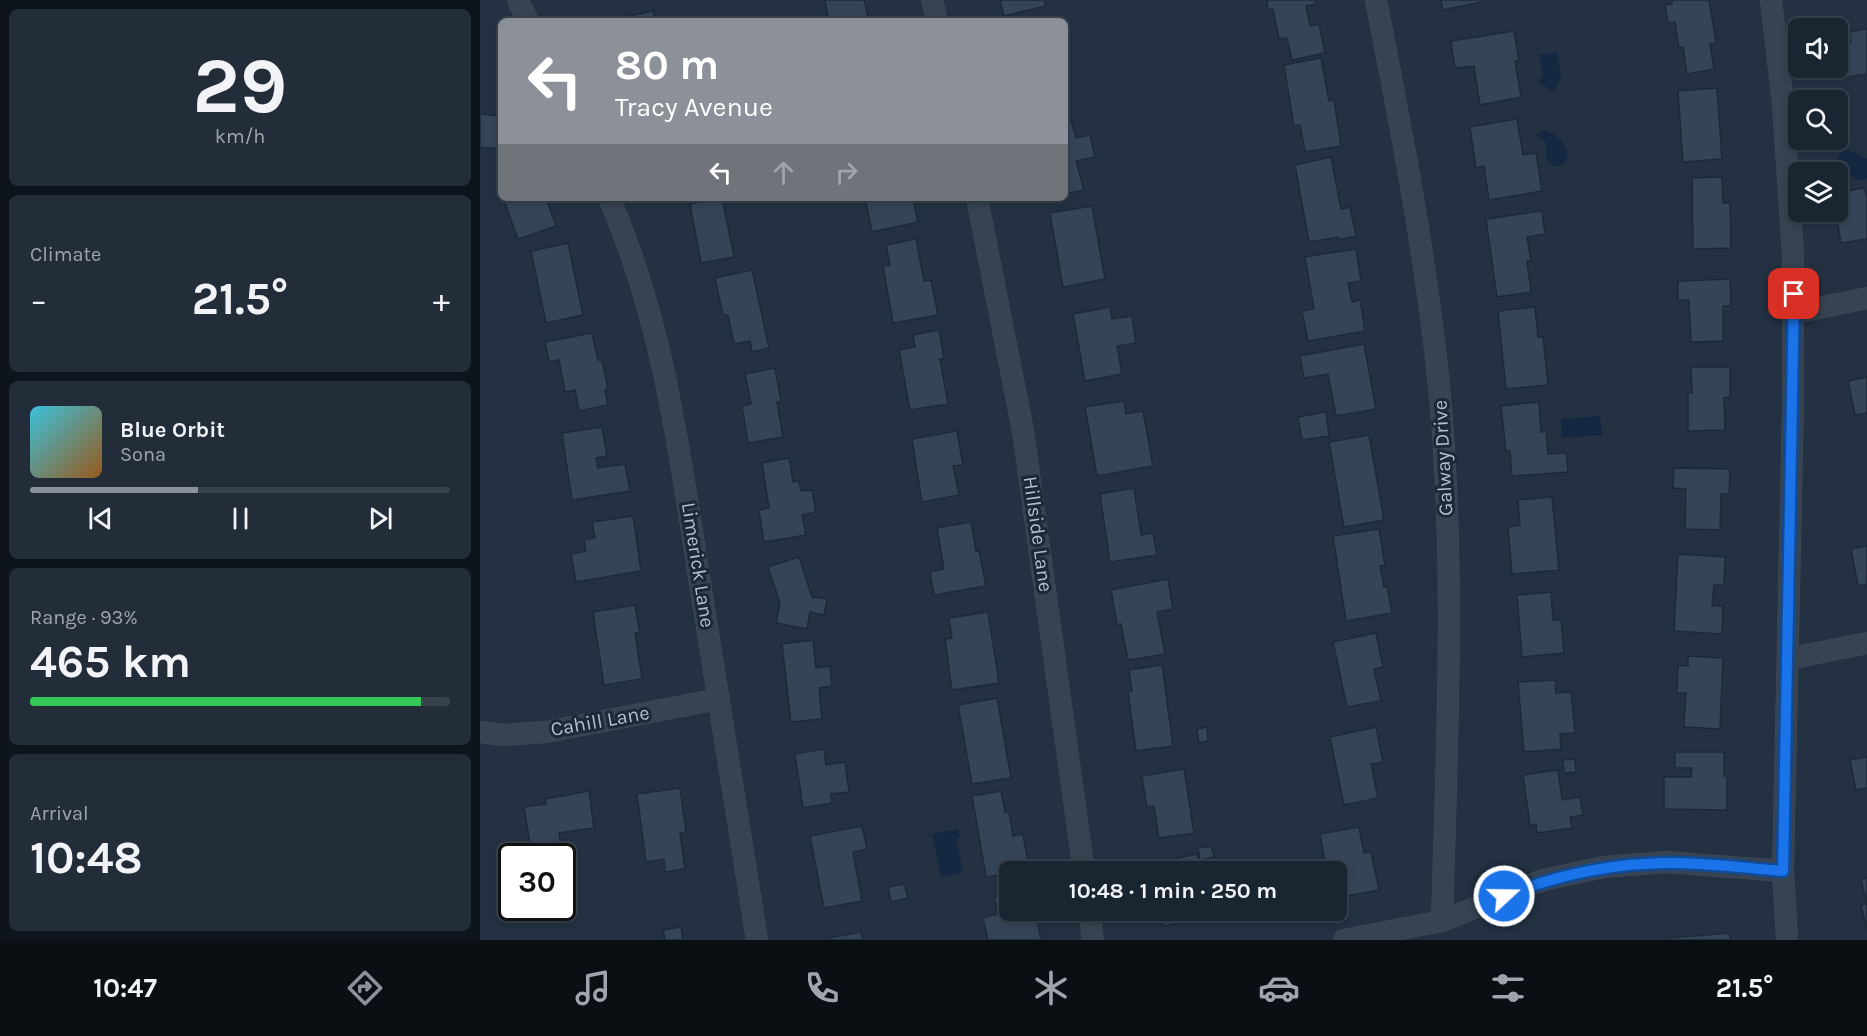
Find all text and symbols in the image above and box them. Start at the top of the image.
map controls [1788,18,1848,222]
button: sound [1788,18,1848,78]
text: 29 [193,40,287,132]
text: 80 m [615,40,719,90]
icon: left [516,42,594,120]
button: search [1788,90,1848,150]
text: Tracy Avenue [615,91,773,123]
text: km/h [215,125,265,148]
icon: left [704,156,737,189]
icon: ahead [767,156,800,189]
icon: right [830,156,863,189]
button: layers [1788,162,1848,222]
text: Climate [30,243,101,266]
pin [1768,268,1819,319]
text: 21.5° [192,273,288,325]
icon: arrive [1777,277,1810,310]
text: − [30,281,47,319]
text: + [433,281,450,319]
street label: Galway Drive [1428,400,1458,516]
text: Blue Orbit [120,417,225,443]
text: Sona [120,443,166,466]
street label: Hillside Lane [1018,475,1058,593]
street label: Limerick Lane [677,501,719,629]
icon: previous [84,502,117,535]
icon: pause [224,502,257,535]
icon: next [364,502,397,535]
text: Range · 93% [30,606,138,629]
text: 465 km [30,636,191,688]
street label: Cahill Lane [549,701,651,741]
text: Arrival [30,802,89,825]
text: 10:48 [30,832,143,884]
speed limit sign: 30 [498,843,576,921]
position arrow [1472,864,1536,928]
text: 10:48 · 1 min · 250 m [1069,878,1277,904]
icon: directions [344,967,386,1009]
icon: music [572,967,614,1009]
icon: phone [801,967,843,1009]
icon: climate [1030,967,1072,1009]
icon: car [1258,967,1300,1009]
icon: filters [1487,967,1529,1009]
text: 10:47 [93,972,157,1004]
text: 21.5° [1716,972,1774,1004]

